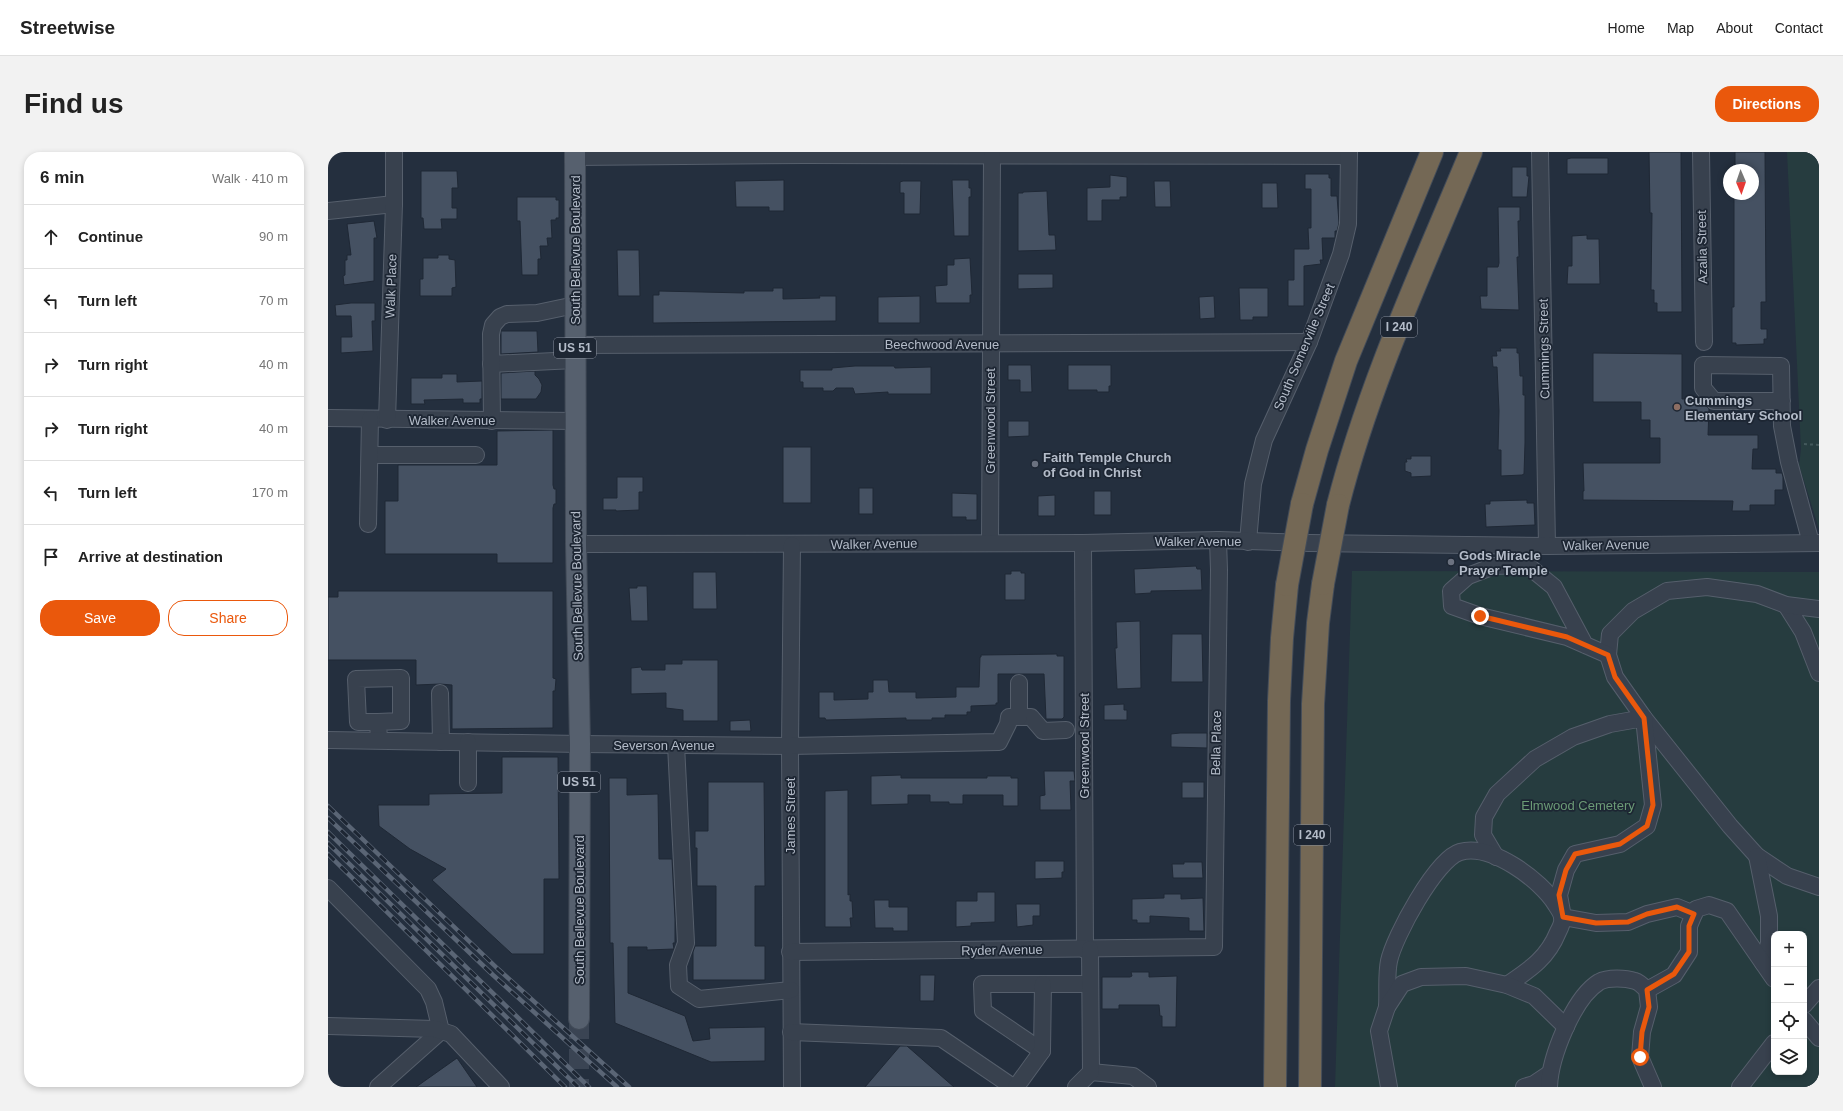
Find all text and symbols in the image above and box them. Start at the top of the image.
text: Streetwise [20,17,115,38]
text: Home [1608,20,1645,36]
text: Map [1667,20,1694,36]
text: About [1716,20,1753,36]
text: Contact [1775,20,1823,36]
button: Directions [1715,86,1819,122]
text: Find us [24,88,124,119]
north arrow [1723,164,1759,200]
text: 6 min [40,168,84,187]
text: Walk · 410 m [212,171,288,186]
street label: South Bellevue Boulevard [568,175,583,325]
street label: Azalia Street [1694,210,1710,284]
icon: ahead [40,226,62,248]
text: Continue [78,228,143,245]
text: 90 m [259,229,288,244]
street label: Walk Place [382,253,400,319]
street label: South Somerville Street [1270,281,1338,413]
icon: left [40,290,62,312]
text: Turn left [78,292,137,309]
text: 70 m [259,293,288,308]
street label: Cummings Street [1536,298,1552,399]
road number: I 240 [1381,317,1417,337]
street label: Beechwood Avenue [885,337,999,352]
road number: US 51 [554,338,596,358]
icon: right [40,354,62,376]
text: Turn right [78,356,148,373]
text: 40 m [259,357,288,372]
street label: Greenwood Street [983,368,998,474]
place label: Cummings Elementary School [1685,393,1802,423]
marker: Cummings Elementary School [1672,402,1682,412]
street label: Walker Avenue [409,413,495,428]
icon: right [40,418,62,440]
text: Turn right [78,420,148,437]
text: 40 m [259,421,288,436]
place label: Faith Temple Church of God in Christ [1043,450,1171,480]
marker: Faith Temple Church of God in Christ [1030,459,1040,469]
icon: left [40,482,62,504]
text: Turn left [78,484,137,501]
text: 170 m [252,485,288,500]
street label: South Bellevue Boulevard [568,511,586,661]
street label: Walker Avenue [1155,534,1241,549]
street label: Walker Avenue [831,536,917,552]
street label: Walker Avenue [1563,537,1649,553]
icon: arrive [40,546,62,568]
text: Arrive at destination [78,548,223,565]
place label: Gods Miracle Prayer Temple [1459,548,1548,578]
marker: Gods Miracle Prayer Temple [1446,557,1456,567]
button: Save [40,600,160,636]
button: Share [168,600,288,636]
route end [1471,607,1489,625]
street label: Greenwood Street [1077,693,1092,799]
street label: Bella Place [1208,710,1224,776]
street label: Severson Avenue [613,738,715,753]
road number: US 51 [558,772,600,792]
street label: James Street [783,777,798,854]
park label: Elmwood Cemetery [1521,798,1635,813]
road number: I 240 [1294,825,1330,845]
street label: South Bellevue Boulevard [572,835,587,985]
map controls [1771,931,1807,1075]
button: + [1771,931,1807,967]
street label: Ryder Avenue [961,942,1043,958]
button: − [1771,967,1807,1003]
button: locate [1771,1003,1807,1039]
button: layers [1771,1039,1807,1075]
route start [1631,1048,1649,1066]

